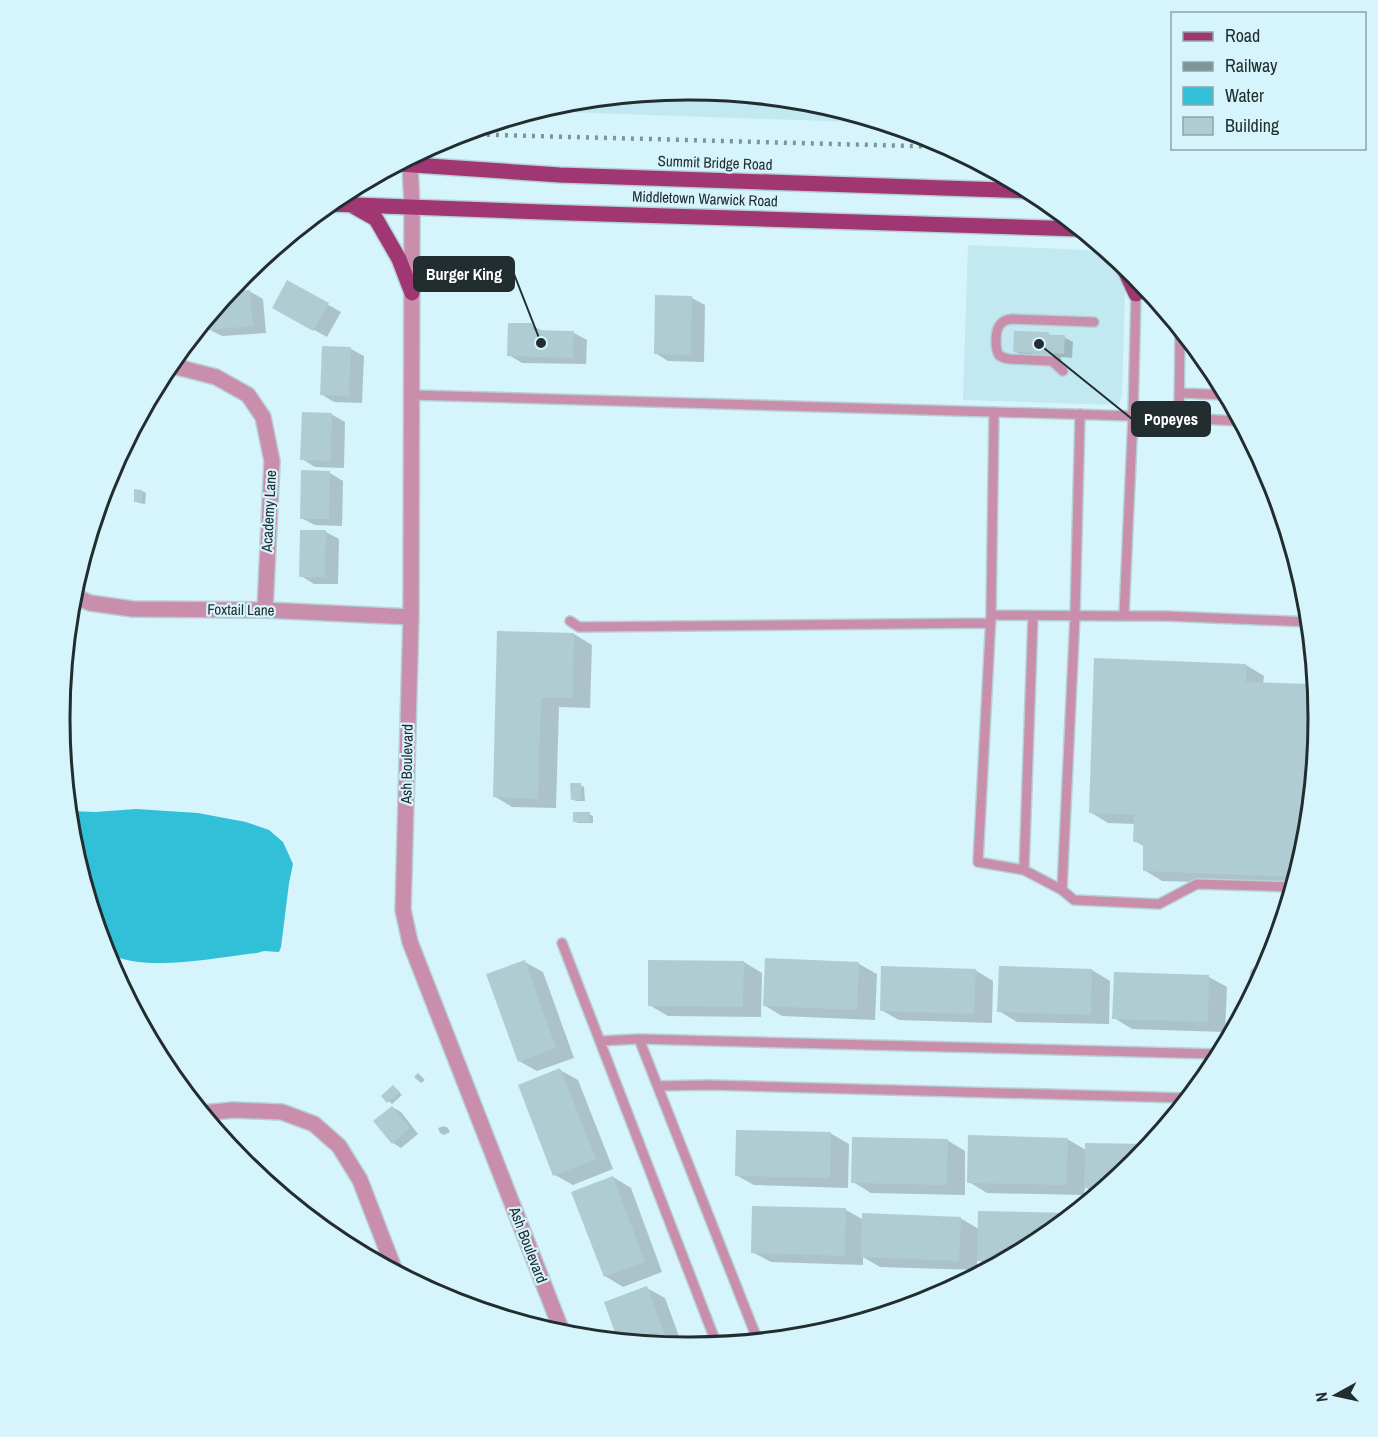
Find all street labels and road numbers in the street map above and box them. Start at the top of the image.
street label: Summit Bridge Road [657,150,773,175]
street label: Middletown Warwick Road [632,185,778,212]
street label: Academy Lane [256,469,281,553]
street label: Foxtail Lane [207,598,275,621]
street label: Ash Boulevard [395,724,418,805]
street label: Ash Boulevard [504,1203,553,1286]

